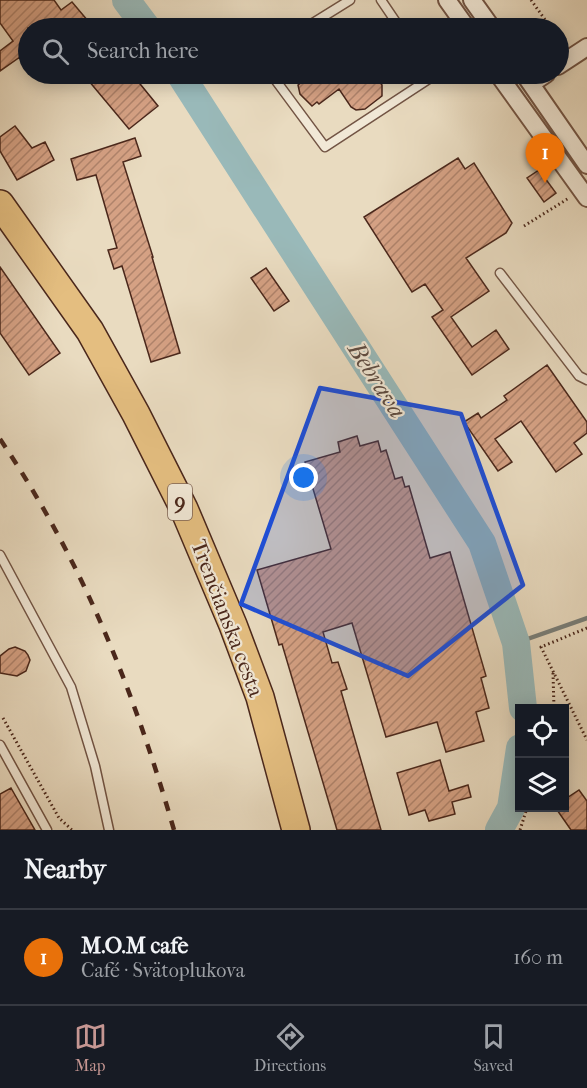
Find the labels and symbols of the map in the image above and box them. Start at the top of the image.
pin: 1 [526,134,564,183]
water label: Bebrava [341,335,412,423]
your location [289,463,318,492]
road number: 9 [168,484,192,520]
street label: Trenčianska cesta [185,536,269,701]

